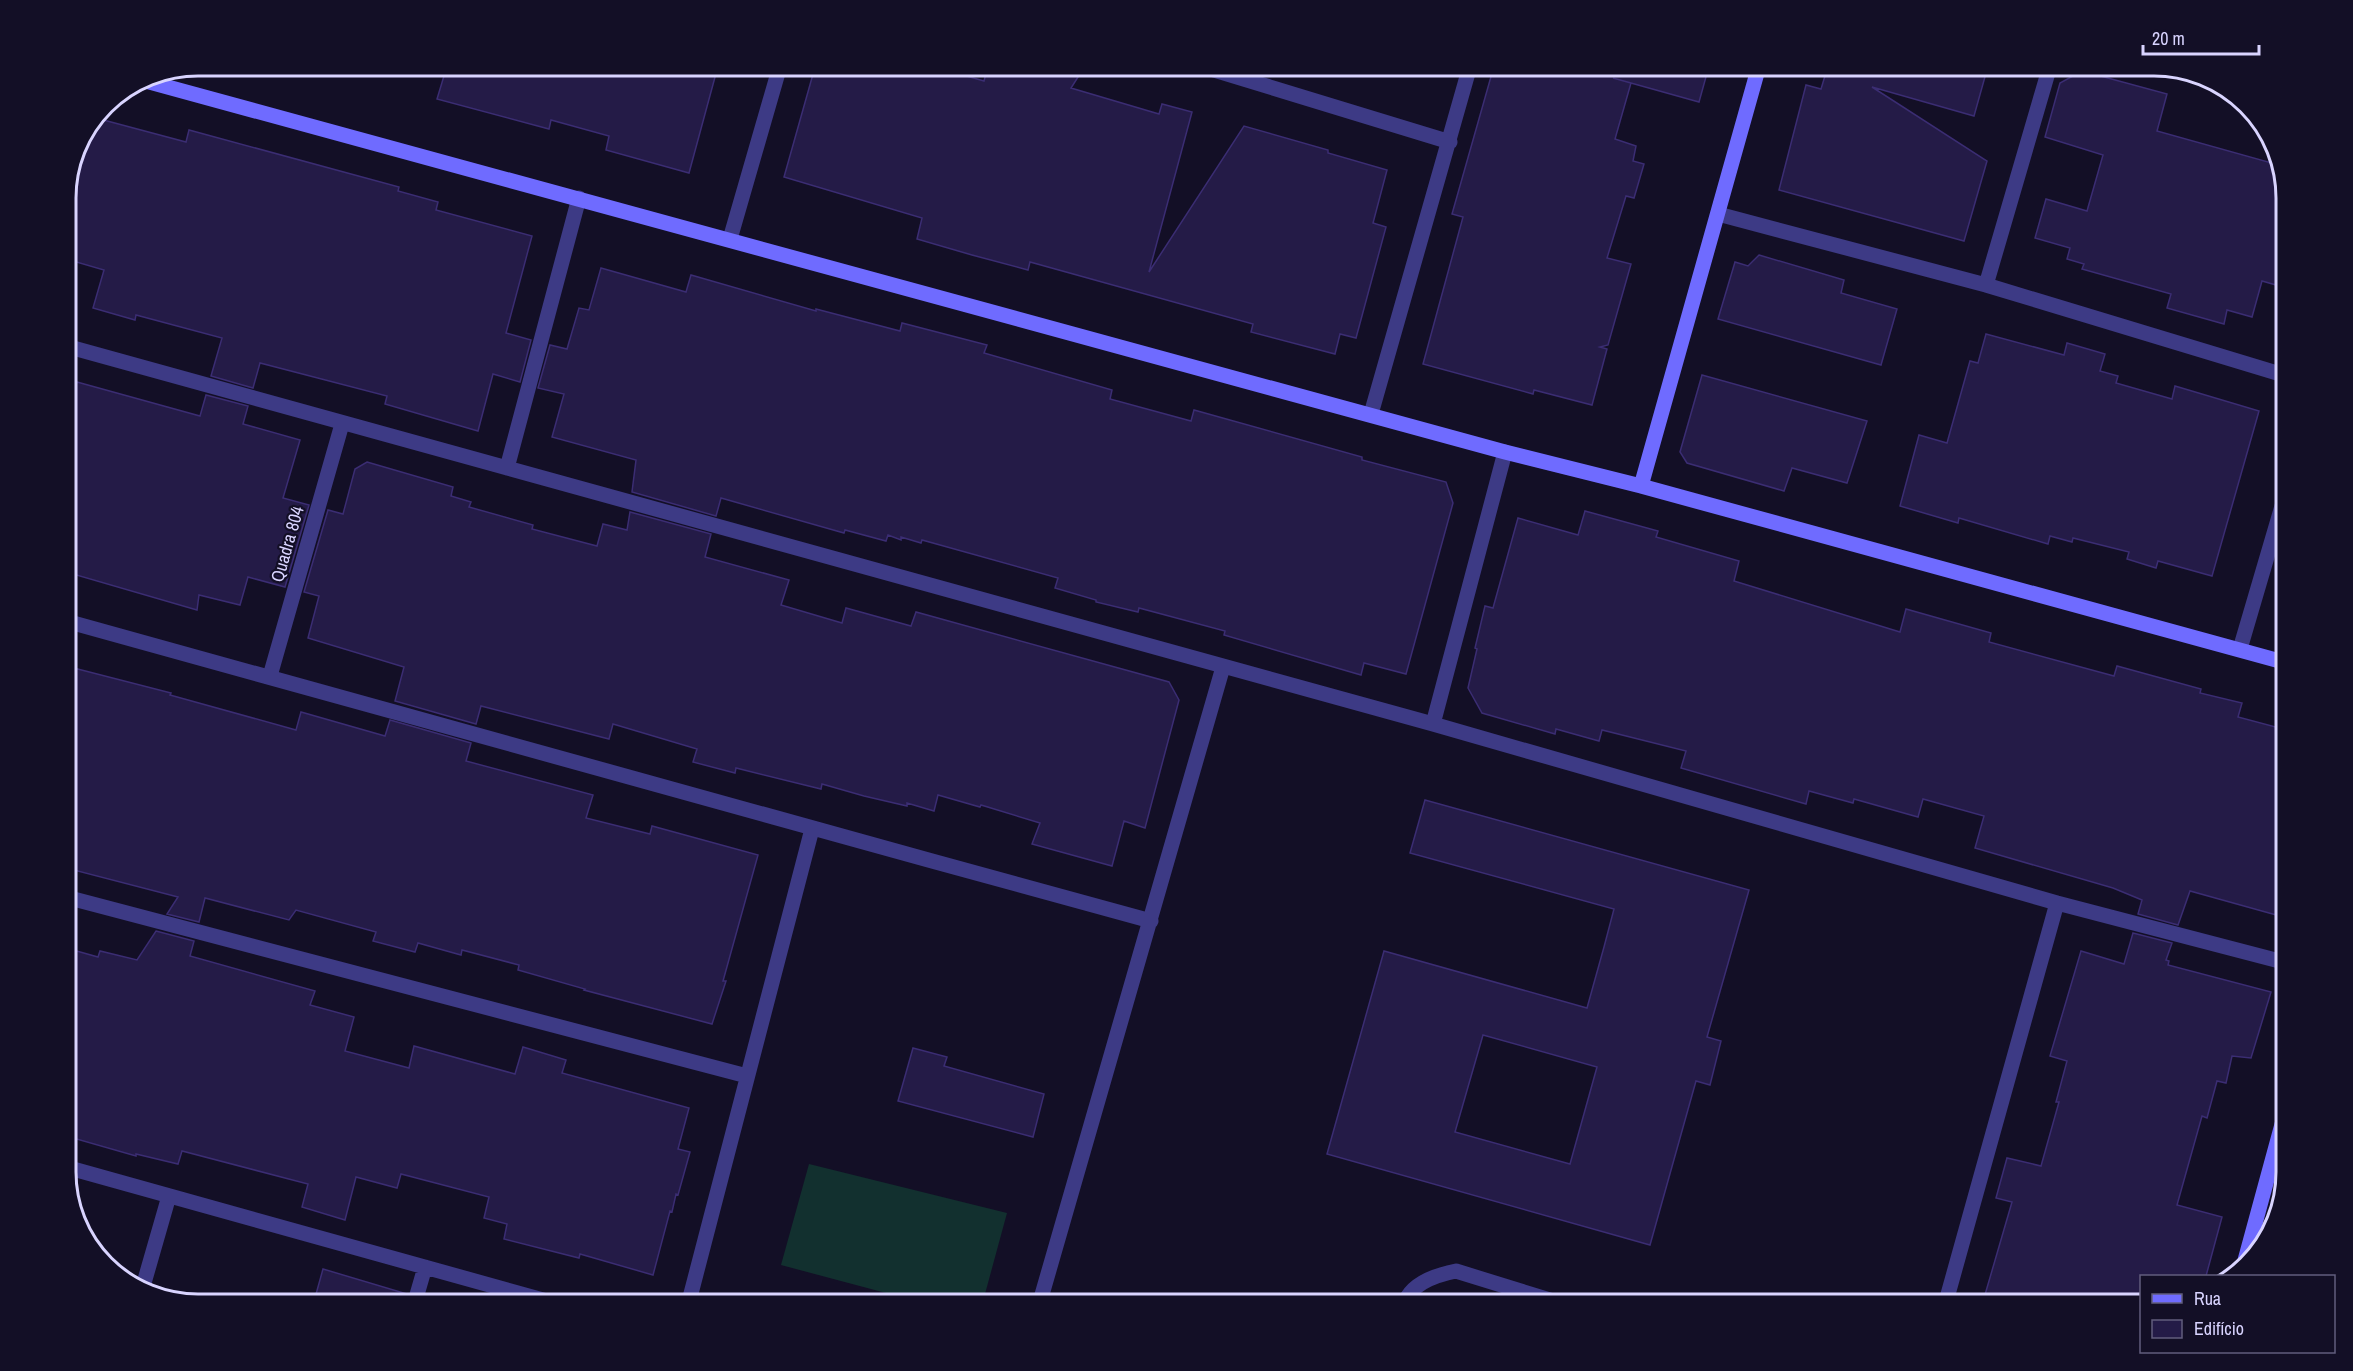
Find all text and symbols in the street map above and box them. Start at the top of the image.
scale bar [2143,18,2258,56]
text: 20 m [2152,26,2185,51]
street label: Quadra 804 [264,503,310,585]
legend [2140,1275,2335,1353]
text: Rua [2194,1286,2221,1311]
text: Edifício [2194,1316,2244,1341]

